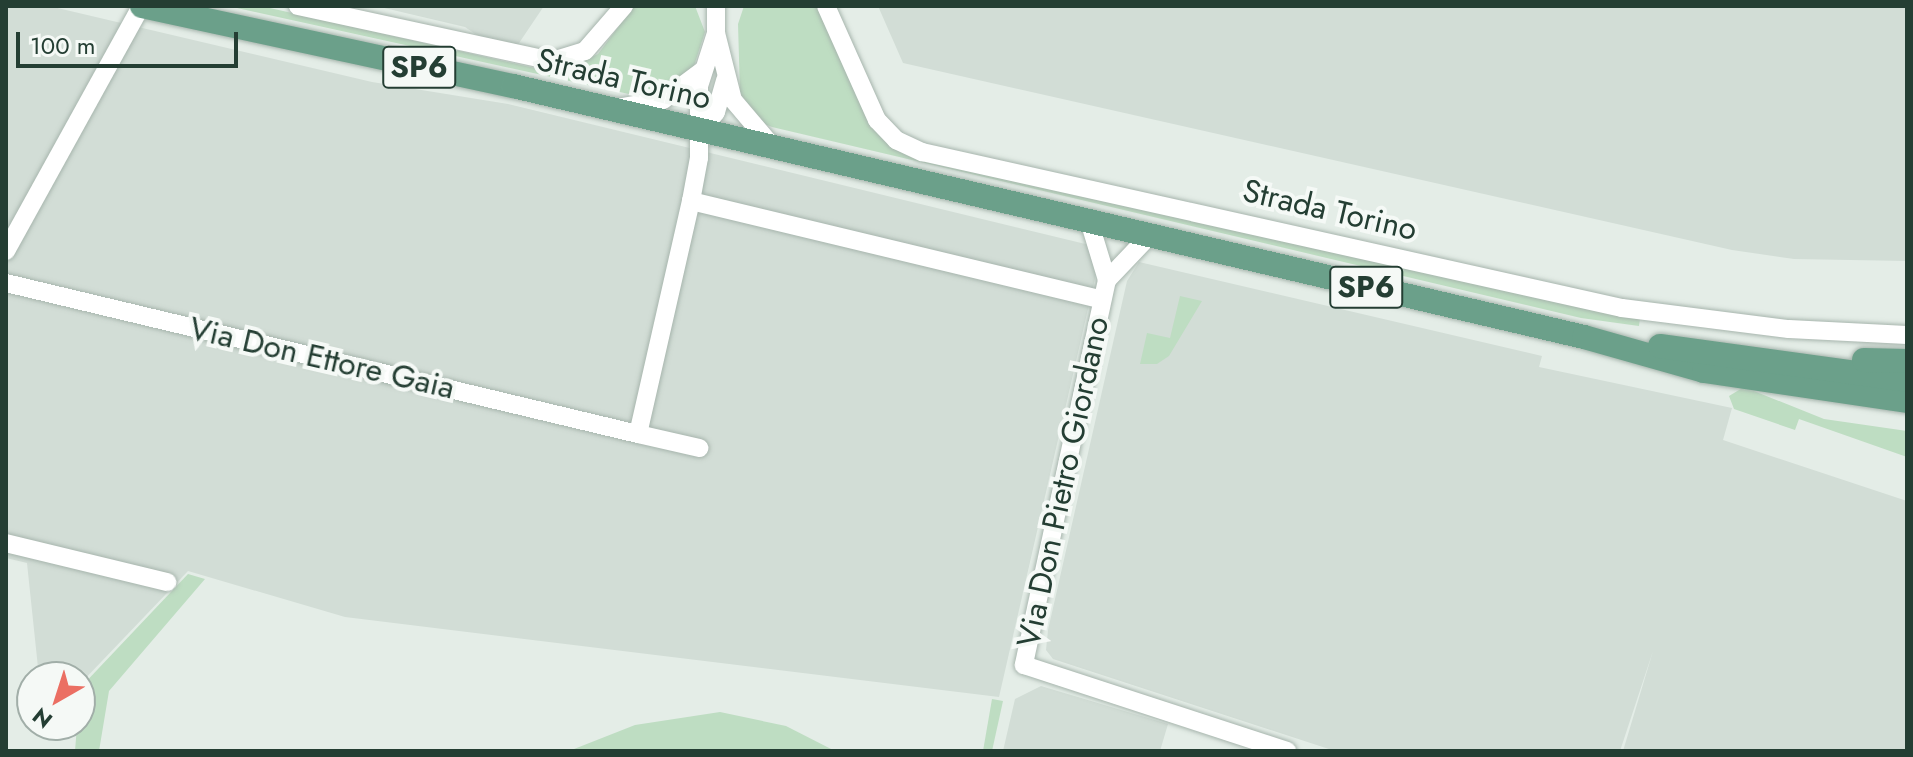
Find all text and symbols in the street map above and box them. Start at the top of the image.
scale bar [20,16,242,66]
text: 100 m [30,28,96,63]
street label: Strada Torino [533,40,715,118]
road number: SP6 [381,41,457,93]
street label: Strada Torino [1239,171,1421,249]
road number: SP6 [1328,261,1404,313]
street label: Via Don Ettore Gaia [186,309,458,407]
street label: Via Don Pietro Giordano [1009,313,1117,651]
north arrow [16,661,96,741]
text: N [25,700,59,736]

